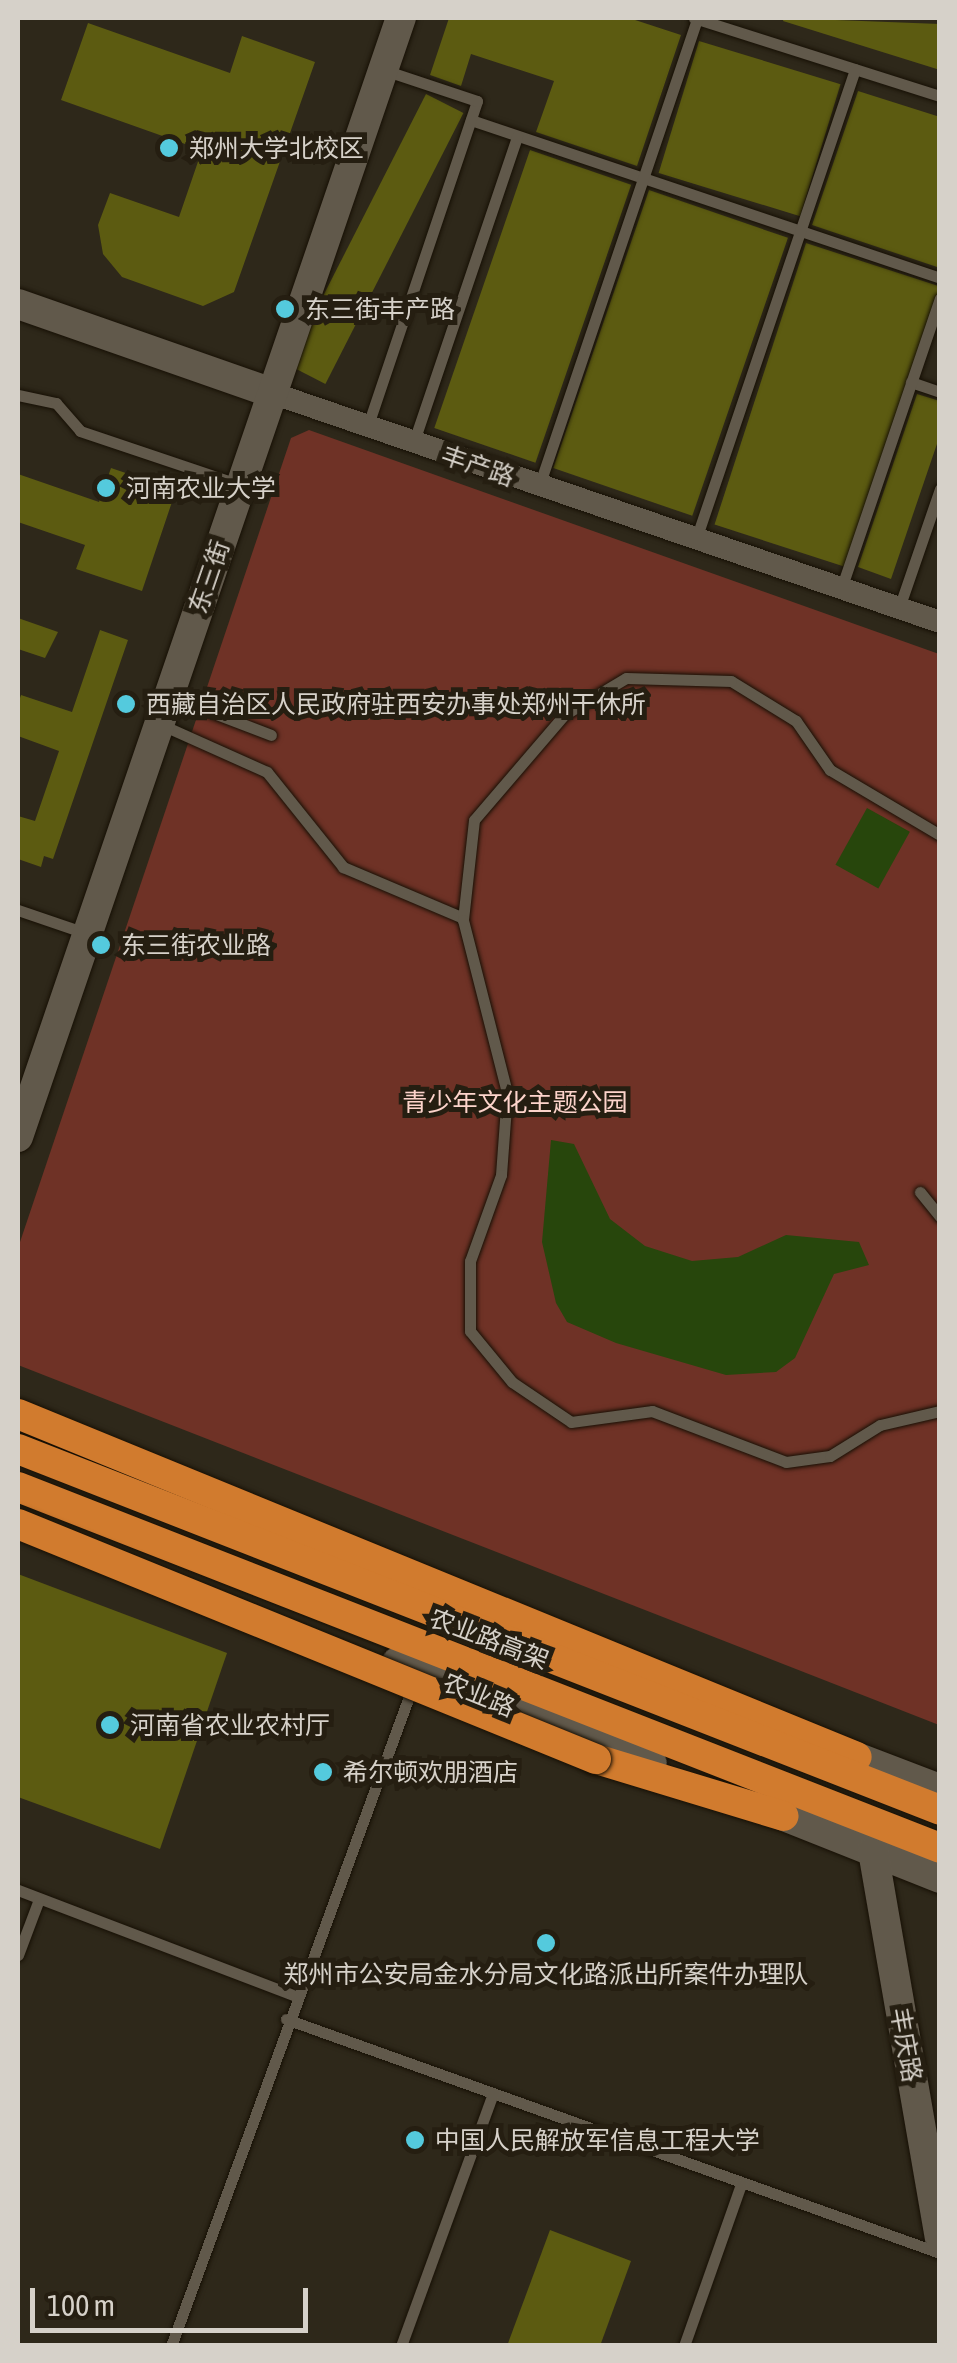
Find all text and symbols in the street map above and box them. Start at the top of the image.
place label: 郑州大学北校区 [189,133,364,163]
marker: 郑州大学北校区 [158,137,180,159]
place label: 东三街丰产路 [305,294,455,324]
marker: 东三街丰产路 [274,298,296,320]
street label: 丰产路 [438,440,518,492]
place label: 河南农业大学 [126,473,276,503]
marker: 河南农业大学 [95,477,117,499]
street label: 东三街 [183,537,235,617]
place label: 西藏自治区人民政府驻西安办事处郑州干休所 [146,689,646,719]
marker: 西藏自治区人民政府驻西安办事处郑州干休所 [115,693,137,715]
place label: 东三街农业路 [121,930,271,960]
marker: 东三街农业路 [90,934,112,956]
park label: 青少年文化主题公园 [403,1087,627,1117]
street label: 农业路高架 [425,1603,553,1675]
street label: 农业路 [439,1667,519,1723]
place label: 河南省农业农村厅 [130,1710,330,1740]
marker: 河南省农业农村厅 [99,1714,121,1736]
place label: 希尔顿欢朋酒店 [343,1757,518,1787]
marker: 希尔顿欢朋酒店 [312,1761,334,1783]
marker: 郑州市公安局金水分局文化路派出所案件办理队 [535,1932,557,1954]
place label: 郑州市公安局金水分局文化路派出所案件办理队 [284,1959,808,1989]
street label: 丰庆路 [885,2005,927,2085]
place label: 中国人民解放军信息工程大学 [435,2125,760,2155]
marker: 中国人民解放军信息工程大学 [404,2129,426,2151]
scale bar [35,2268,312,2330]
text: 100 m [47,2288,115,2322]

